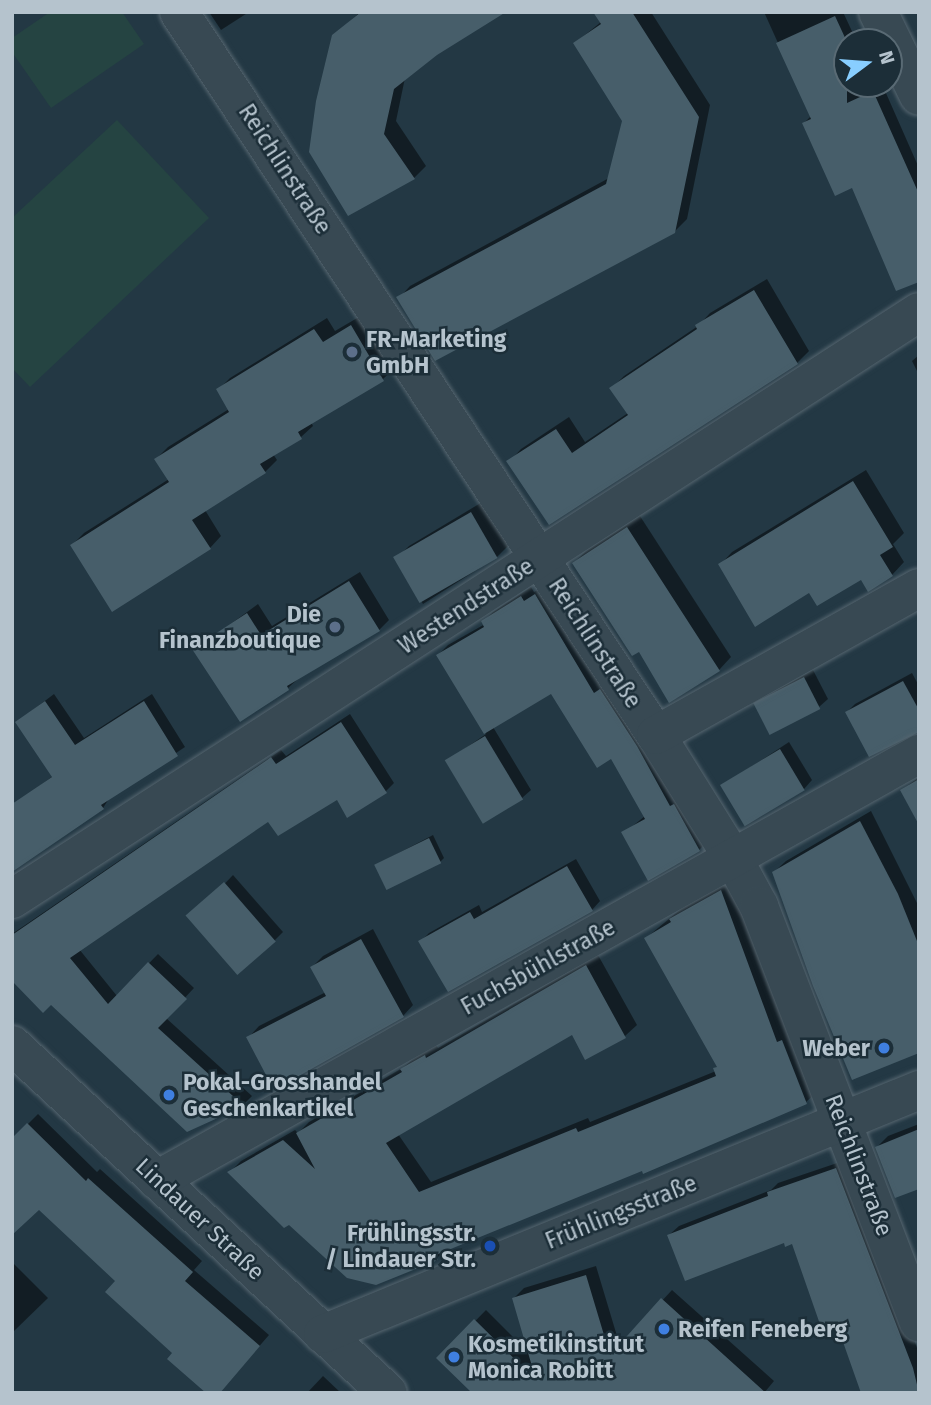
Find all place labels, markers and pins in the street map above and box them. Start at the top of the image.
place label: FR-Marketing GmbH [366,325,506,379]
marker: FR-Marketing GmbH [344,344,360,360]
place label: Die Finanzboutique [159,600,321,654]
marker: Die Finanzboutique [327,619,343,635]
place label: Weber [802,1034,870,1062]
marker: Weber [876,1040,892,1056]
place label: Pokal-Grosshandel Geschenkartikel [183,1068,382,1122]
marker: Pokal-Grosshandel Geschenkartikel [161,1087,177,1103]
place label: Frühlingsstr. / Lindauer Str. [325,1219,476,1273]
marker: Frühlingsstr. / Lindauer Str. [482,1238,498,1254]
place label: Reifen Feneberg [678,1315,848,1343]
marker: Reifen Feneberg [656,1321,672,1337]
place label: Kosmetikinstitut Monica Robitt [468,1330,644,1384]
marker: Kosmetikinstitut Monica Robitt [446,1349,462,1365]

